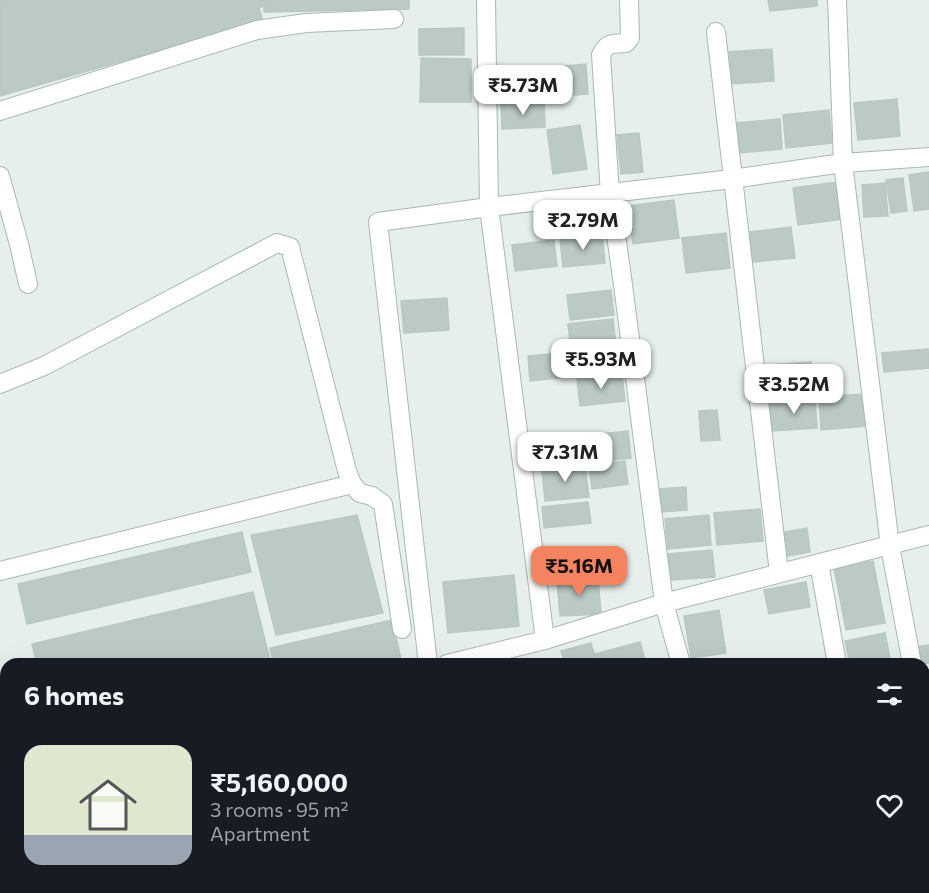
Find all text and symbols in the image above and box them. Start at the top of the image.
pin: ₹5.73M [474,65,572,116]
text: ₹5.73M [488,72,558,96]
pin: ₹2.79M [534,200,632,251]
text: ₹2.79M [547,207,619,231]
pin: ₹5.93M [552,339,650,390]
text: ₹5.93M [565,346,637,370]
pin: ₹3.52M [745,364,843,415]
text: ₹3.52M [758,371,830,395]
pin: ₹7.31M [516,432,614,483]
text: ₹7.31M [531,439,599,463]
pin: ₹5.16M [530,546,628,597]
text: ₹5.16M [545,553,613,577]
icon: filters [873,678,906,711]
text: 6 homes [24,679,124,710]
text: ₹5,160,000 [210,766,348,797]
icon: home [72,769,144,841]
icon: heart [873,789,906,822]
text: 3 rooms · 95 m² [210,797,349,821]
text: Apartment [210,821,310,845]

